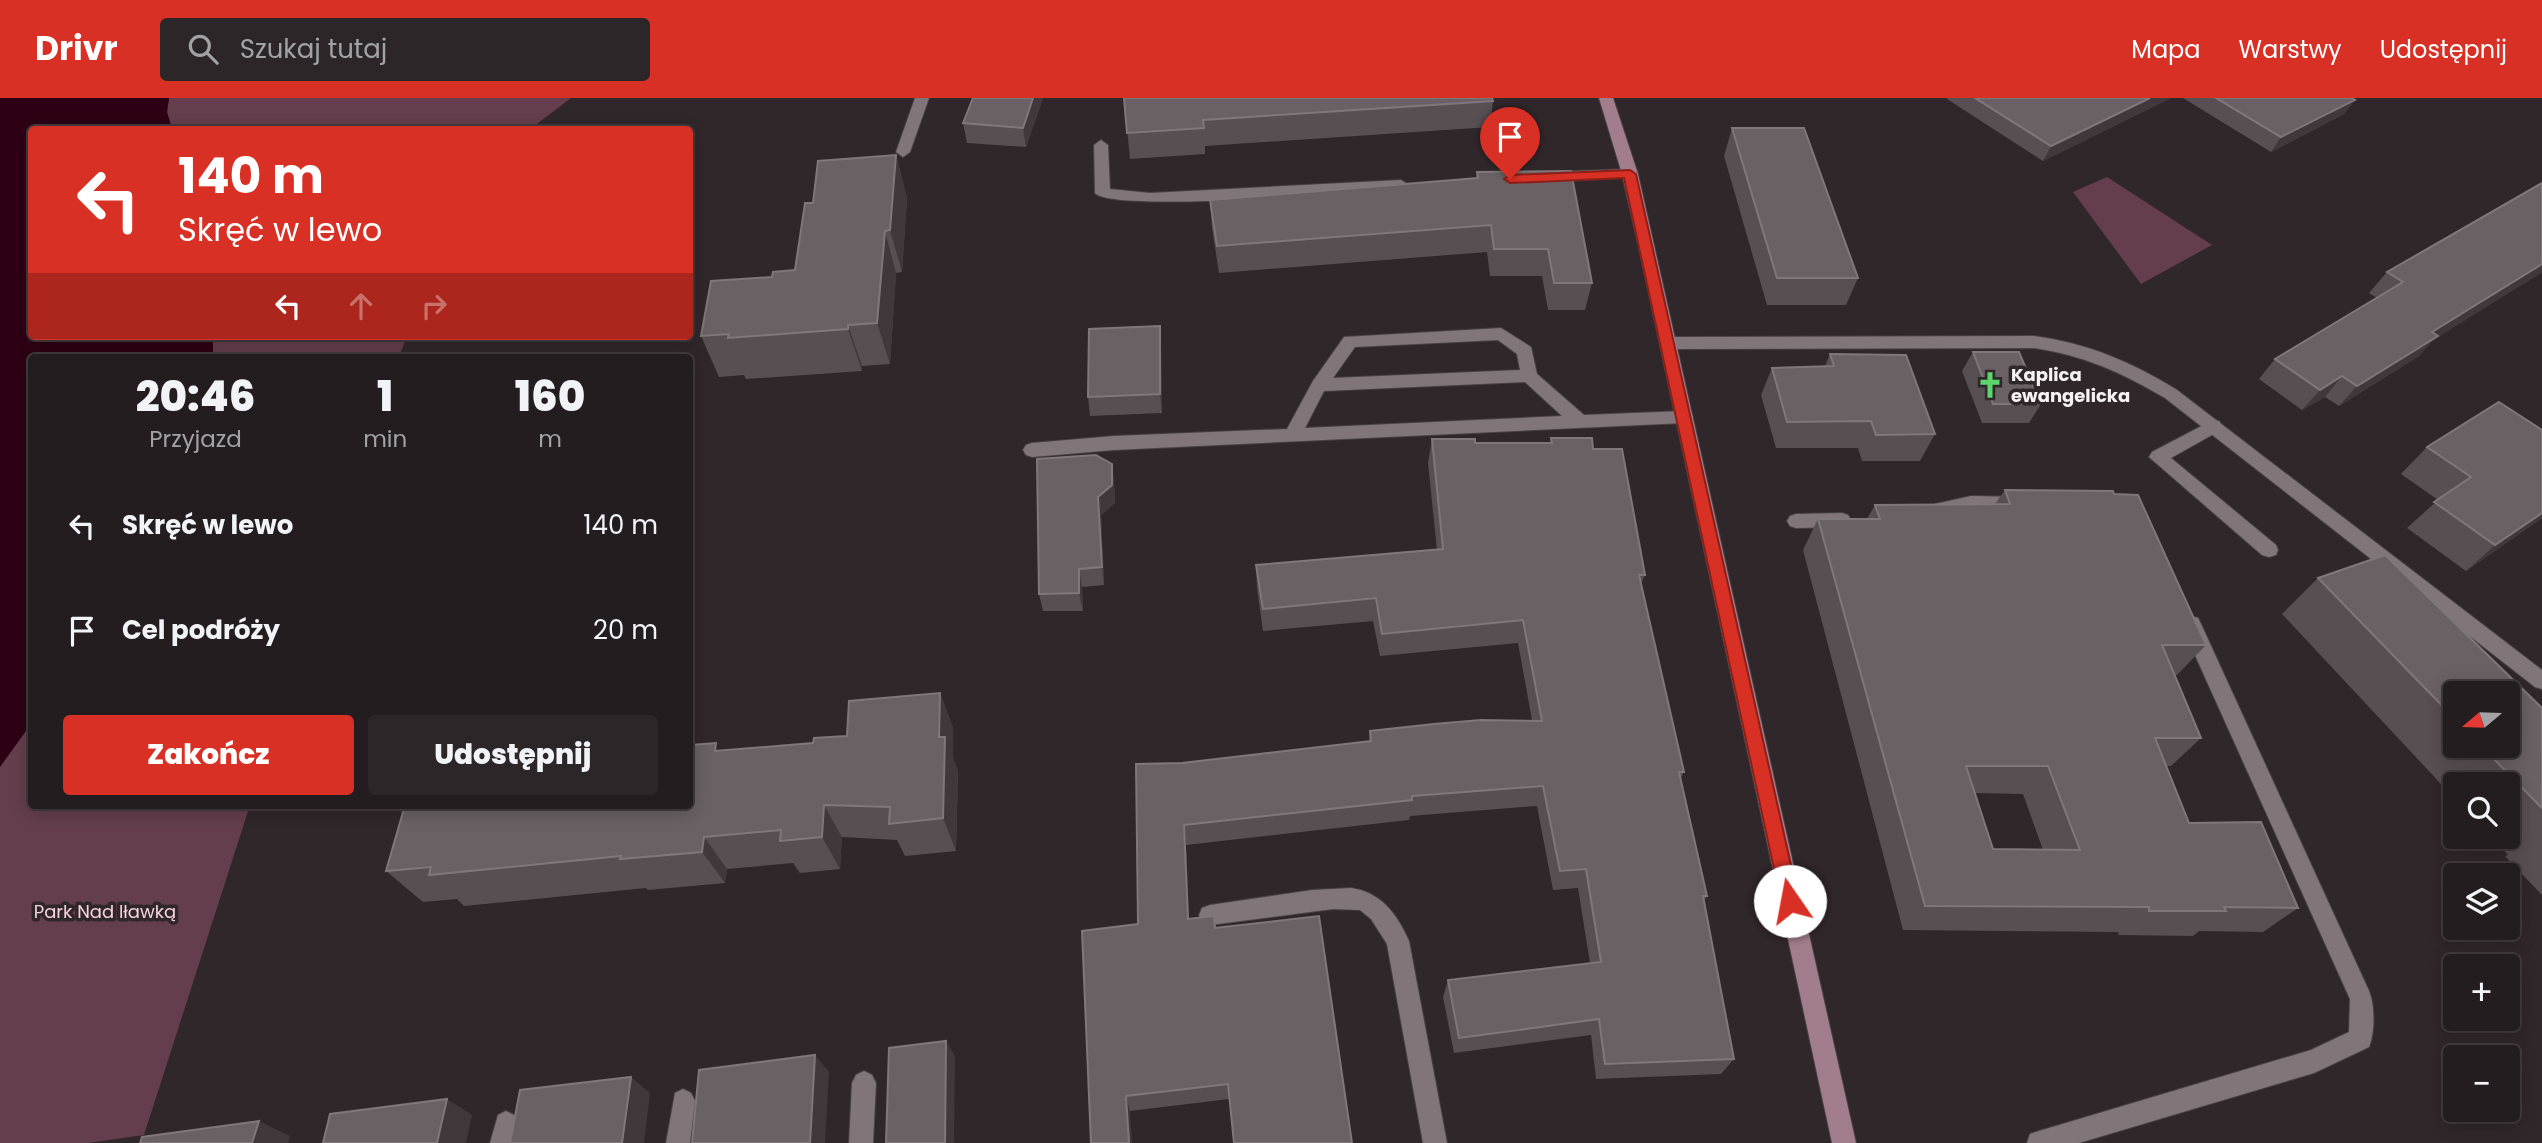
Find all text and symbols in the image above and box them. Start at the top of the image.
search box [160,18,650,81]
text: Drivr [35,25,118,72]
icon: search [184,30,222,68]
text: Szukaj tutaj [240,31,387,67]
text: Mapa [2131,33,2201,66]
text: Warstwy [2239,33,2342,66]
text: Udostępnij [2380,33,2507,66]
pin [1480,107,1540,179]
icon: arrive [1491,118,1529,156]
text: 140 m [178,142,324,210]
icon: left [63,154,154,245]
text: Skręć w lewo [178,207,382,252]
icon: left [269,287,307,325]
icon: ahead [342,287,380,325]
icon: right [415,287,453,325]
place label: Kaplica ewangelicka [2011,362,2130,408]
text: 20:46 [136,367,256,426]
text: 1 [377,367,393,426]
text: 160 [515,367,585,426]
church icon: Kaplica ewangelicka [1975,370,2005,400]
text: Przyjazd [149,423,242,455]
text: min [363,423,407,455]
text: m [538,423,562,455]
icon: left [63,507,101,545]
text: Skręć w lewo [122,507,293,543]
text: 140 m [583,507,658,543]
icon: arrive [63,612,101,650]
text: Cel podróży [122,612,280,648]
text: 20 m [593,612,658,648]
north arrow [2443,681,2520,758]
map controls [2443,681,2520,1122]
button: Zakończ [63,715,354,795]
button: Udostępnij [368,715,658,795]
button: search [2443,772,2520,849]
button: layers [2443,863,2520,940]
position arrow [1753,864,1827,938]
park label: Park Nad Iławką [34,899,176,924]
button: + [2443,954,2520,1031]
button: − [2443,1045,2520,1122]

